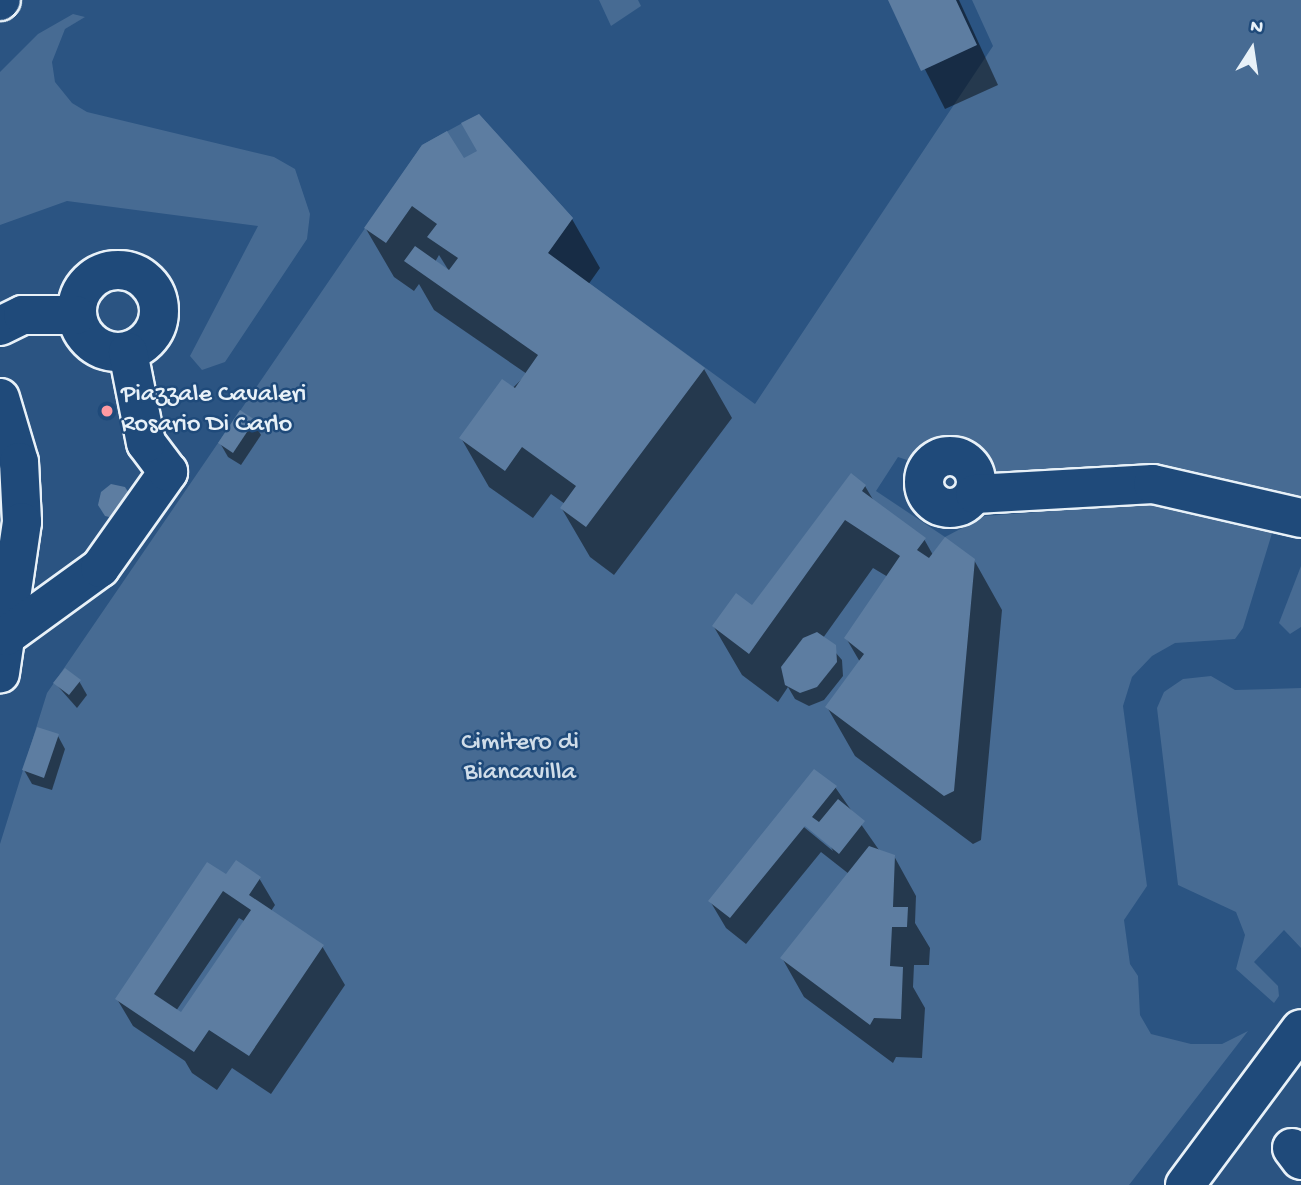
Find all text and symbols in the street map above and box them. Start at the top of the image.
north arrow [1217,14,1287,84]
text: N [1248,15,1265,41]
place label: Piazzale Cavaleri Rosario Di Carlo [121,380,306,442]
marker: Piazzale Cavaleri Rosario Di Carlo [99,403,115,419]
park label: Cimitero di Biancavilla [461,728,579,790]

